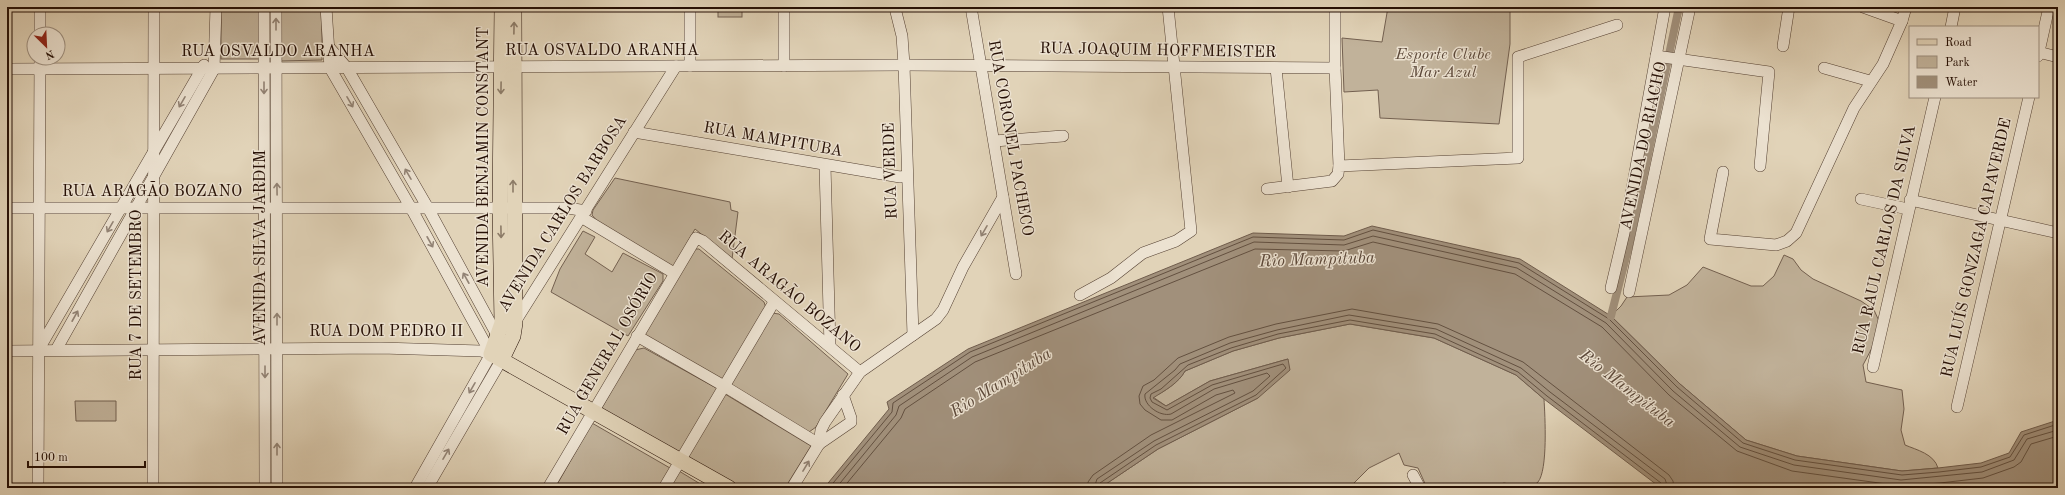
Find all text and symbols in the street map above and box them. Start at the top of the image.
one-way arrow [272,18,280,31]
one-way arrow [510,22,517,35]
north arrow [26,26,66,66]
legend [1909,26,2039,98]
street label: AVENIDA BENJAMIN CONSTANT [476,27,492,287]
text: Road [1945,37,1972,49]
street label: RUA CORONEL PACHECO [985,39,1035,237]
street label: RUA JOAQUIM HOFFMEISTER [1039,41,1277,61]
street label: RUA OSVALDO ARANHA [505,43,699,59]
street label: RUA OSVALDO ARANHA [181,44,375,60]
text: N [43,47,56,61]
park label: Esporte Clube Mar Azul [1394,47,1491,81]
text: Park [1945,57,1970,69]
street label: AVENIDA DO RIACHO [1618,60,1670,232]
text: Water [1945,77,1978,89]
one-way arrow [260,81,268,94]
one-way arrow [497,81,505,94]
one-way arrow [177,96,185,108]
one-way arrow [346,96,354,108]
street label: AVENIDA CARLOS BARBOSA [496,113,630,315]
street label: RUA LUÍS GONZAGA CAPAVERDE [1935,116,2015,379]
street label: RUA MAMPITUBA [702,120,844,160]
street label: RUA VERDE [881,122,901,220]
street label: RUA RAUL CARLOS DA SILVA [1851,124,1919,356]
street label: AVENIDA SILVA JARDIM [253,150,269,346]
one-way arrow [404,168,412,180]
street label: RUA ARAGÃO BOZANO [62,180,242,200]
one-way arrow [509,180,517,193]
one-way arrow [274,183,281,196]
street label: RUA 7 DE SETEMBRO [129,210,145,380]
one-way arrow [105,221,113,233]
one-way arrow [497,225,504,238]
street label: RUA ARAGÃO BOZANO [715,225,866,356]
one-way arrow [979,225,987,237]
one-way arrow [426,236,434,248]
water label: Rio Mampituba [1258,249,1375,271]
street label: RUA GENERAL OSÓRIO [551,268,661,438]
one-way arrow [462,272,470,284]
one-way arrow [72,310,80,322]
one-way arrow [273,313,281,326]
street label: RUA DOM PEDRO II [309,324,463,340]
water label: Rio Mampituba [947,345,1055,421]
water label: Rio Mampituba [1575,346,1678,431]
one-way arrow [261,365,269,378]
one-way arrow [468,382,476,394]
scale bar [28,443,145,469]
one-way arrow [273,443,281,456]
one-way arrow [443,448,451,460]
text: 100 m [34,452,68,464]
one-way arrow [802,461,810,472]

